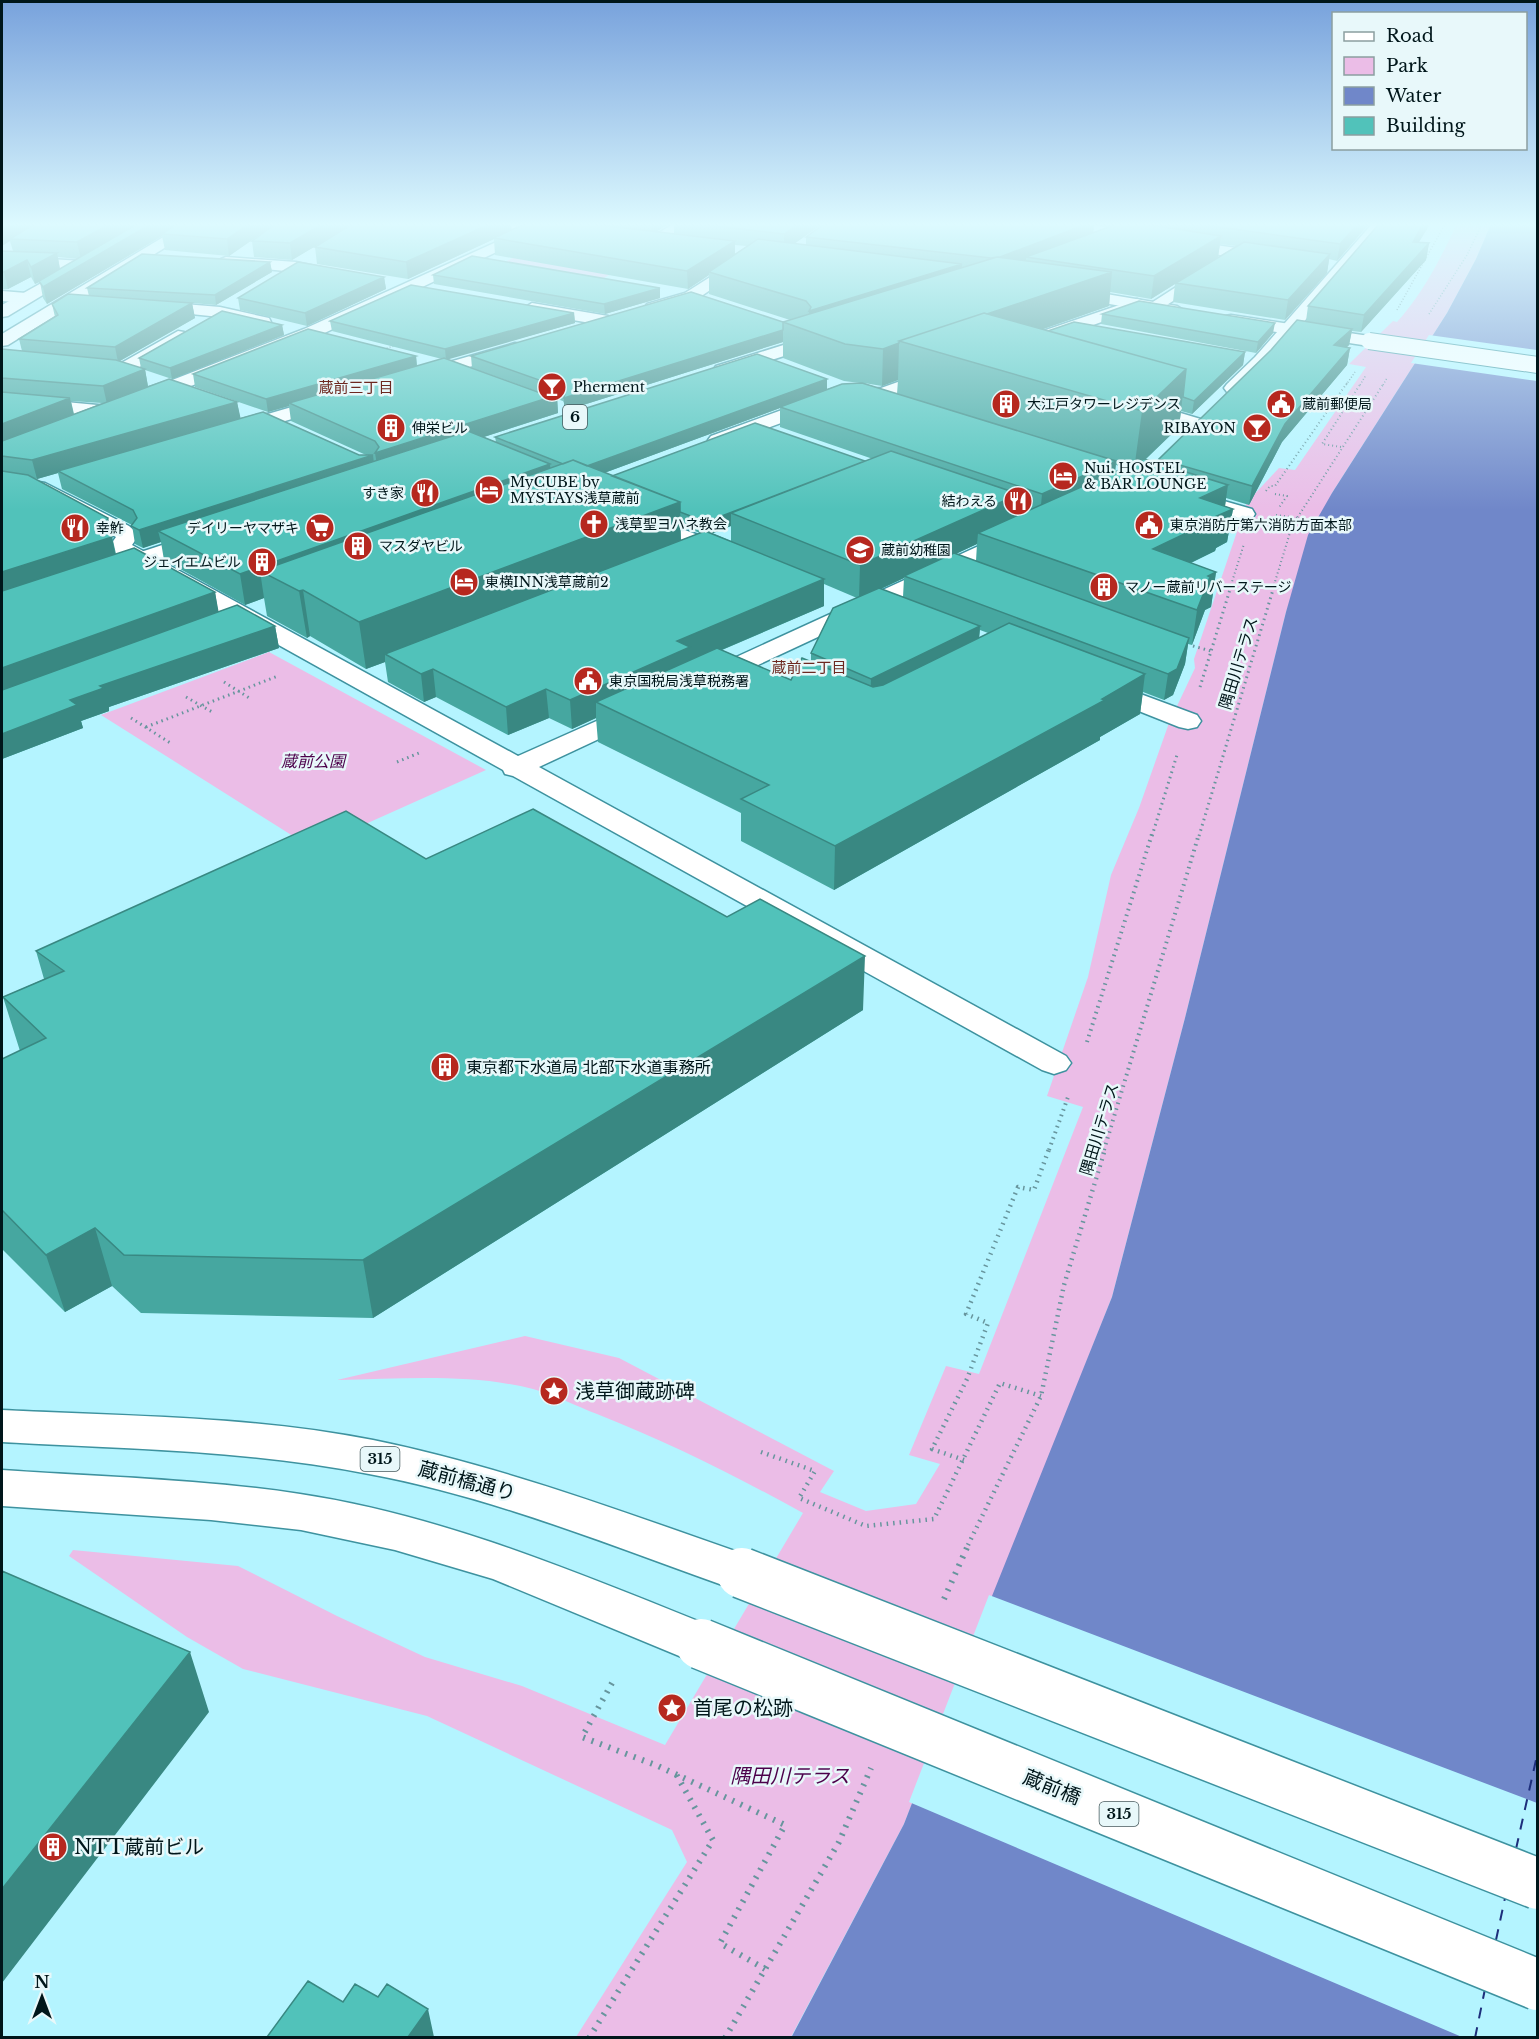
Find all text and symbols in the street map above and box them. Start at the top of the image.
legend [1332,12,1527,150]
text: Road [1386,25,1434,47]
text: Park [1386,55,1428,77]
text: Water [1385,85,1442,107]
text: Building [1386,115,1465,137]
bar icon: Pherment [536,371,568,403]
district label: 蔵前三丁目 [318,378,394,397]
place label: Pherment [573,378,646,396]
building icon: 大江戸タワーレジデンス [990,388,1022,420]
public building icon: 蔵前郵便局 [1265,388,1297,420]
place label: 大江戸タワーレジデンス [1027,395,1181,413]
place label: 蔵前郵便局 [1302,395,1372,413]
road number: 6 [563,405,587,429]
building icon: 伸栄ビル [375,412,407,444]
bar icon: RIBAYON [1241,412,1273,444]
place label: 伸栄ビル [412,419,468,437]
place label: RIBAYON [1163,419,1236,437]
place label: Nui. HOSTEL & BAR LOUNGE [1084,459,1206,493]
hotel icon: Nui. HOSTEL & BAR LOUNGE [1047,460,1079,492]
place label: MyCUBE by MYSTAYS浅草蔵前 [510,473,640,507]
hotel icon: MyCUBE by MYSTAYS浅草蔵前 [473,474,505,506]
restaurant icon: すき家 [409,477,441,509]
place label: すき家 [362,484,404,502]
restaurant icon: 結わえる [1002,485,1034,517]
place label: 結わえる [941,492,997,510]
church icon: 浅草聖ヨハネ教会 [578,508,610,540]
public building icon: 東京消防庁第六消防方面本部 [1133,509,1165,541]
restaurant icon: 幸鮓 [59,512,91,544]
supermarket icon: デイリーヤマザキ [304,512,336,544]
place label: 浅草聖ヨハネ教会 [615,515,727,533]
place label: 東京消防庁第六消防方面本部 [1170,516,1352,534]
place label: 幸鮓 [96,519,124,537]
place label: デイリーヤマザキ [187,519,299,537]
building icon: マスダヤビル [342,530,374,562]
school or university icon: 蔵前幼稚園 [844,534,876,566]
place label: マスダヤビル [379,537,463,555]
place label: 蔵前幼稚園 [881,541,951,559]
building icon: ジェイエムビル [246,546,278,578]
place label: ジェイエムビル [143,553,241,571]
hotel icon: 東横INN浅草蔵前2 [448,566,480,598]
building icon: マノー蔵前リバーステージ [1088,571,1120,603]
place label: 東横INN浅草蔵前2 [485,573,609,591]
place label: マノー蔵前リバーステージ [1125,578,1292,596]
street label: 隅田川テラス [1214,614,1262,712]
district label: 蔵前二丁目 [771,658,847,677]
public building icon: 東京国税局浅草税務署 [572,665,604,697]
place label: 東京国税局浅草税務署 [609,672,749,690]
park label: 蔵前公園 [281,751,347,771]
building icon: 東京都下水道局 北部下水道事務所 [429,1051,461,1083]
place label: 東京都下水道局 北部下水道事務所 [466,1057,711,1077]
street label: 隅田川テラス [1075,1080,1123,1178]
place icon: 浅草御蔵跡碑 [538,1375,570,1407]
place label: 浅草御蔵跡碑 [575,1379,695,1403]
road number: 315 [360,1447,400,1471]
street label: 蔵前橋通り [416,1456,518,1506]
place icon: 首尾の松跡 [656,1692,688,1724]
place label: 首尾の松跡 [693,1696,793,1720]
park label: 隅田川テラス [730,1764,850,1788]
street label: 蔵前橋 [1020,1765,1084,1809]
road number: 315 [1100,1802,1138,1826]
building icon: NTT蔵前ビル [37,1831,69,1863]
place label: NTT蔵前ビル [74,1835,204,1859]
north arrow [12,1967,72,2027]
text: N [34,1972,50,1992]

